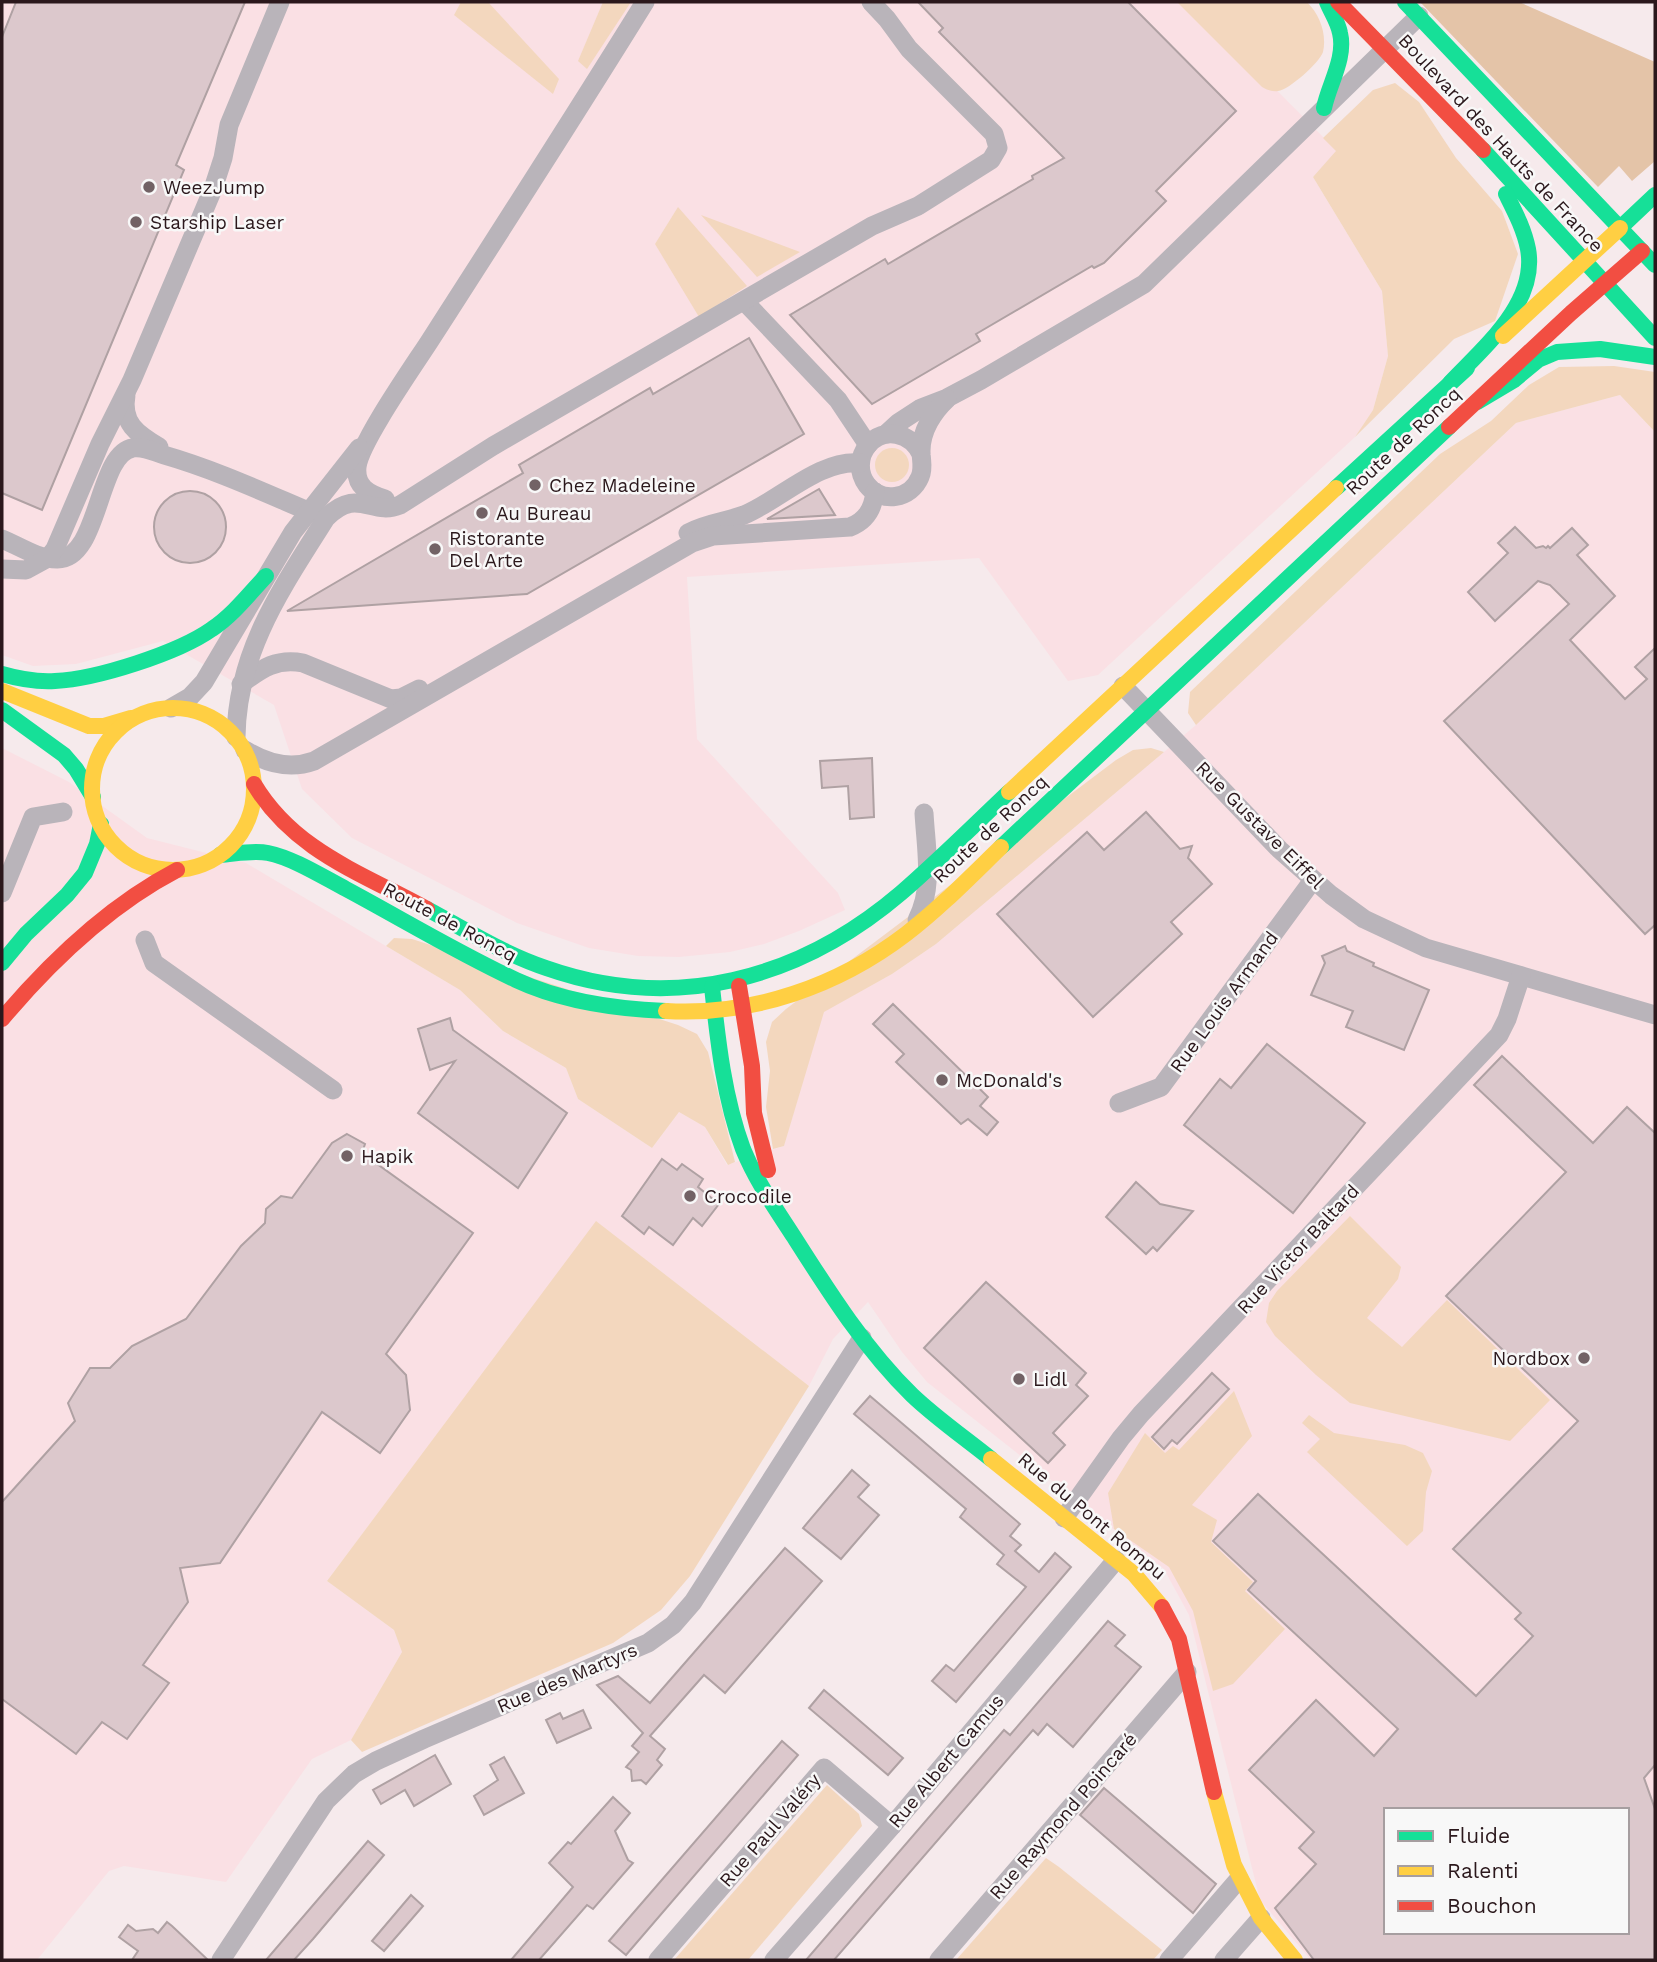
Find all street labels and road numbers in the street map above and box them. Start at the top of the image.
street label: Boulevard des Hauts de France [1394,29,1608,257]
street label: Route de Roncq [1341,382,1465,500]
street label: Rue Gustave Eiffel [1191,756,1329,894]
street label: Route de Roncq [928,770,1052,888]
street label: Route de Roncq [379,877,521,967]
street label: Rue Louis Armand [1165,927,1283,1077]
street label: Rue Victor Baltard [1232,1179,1364,1319]
street label: Rue du Pont Rompu [1013,1447,1171,1585]
street label: Rue des Martyrs [493,1638,641,1718]
street label: Rue Albert Camus [883,1690,1009,1832]
street label: Rue Raymond Poincaré [984,1728,1142,1904]
street label: Rue Paul Valéry [714,1768,826,1891]

